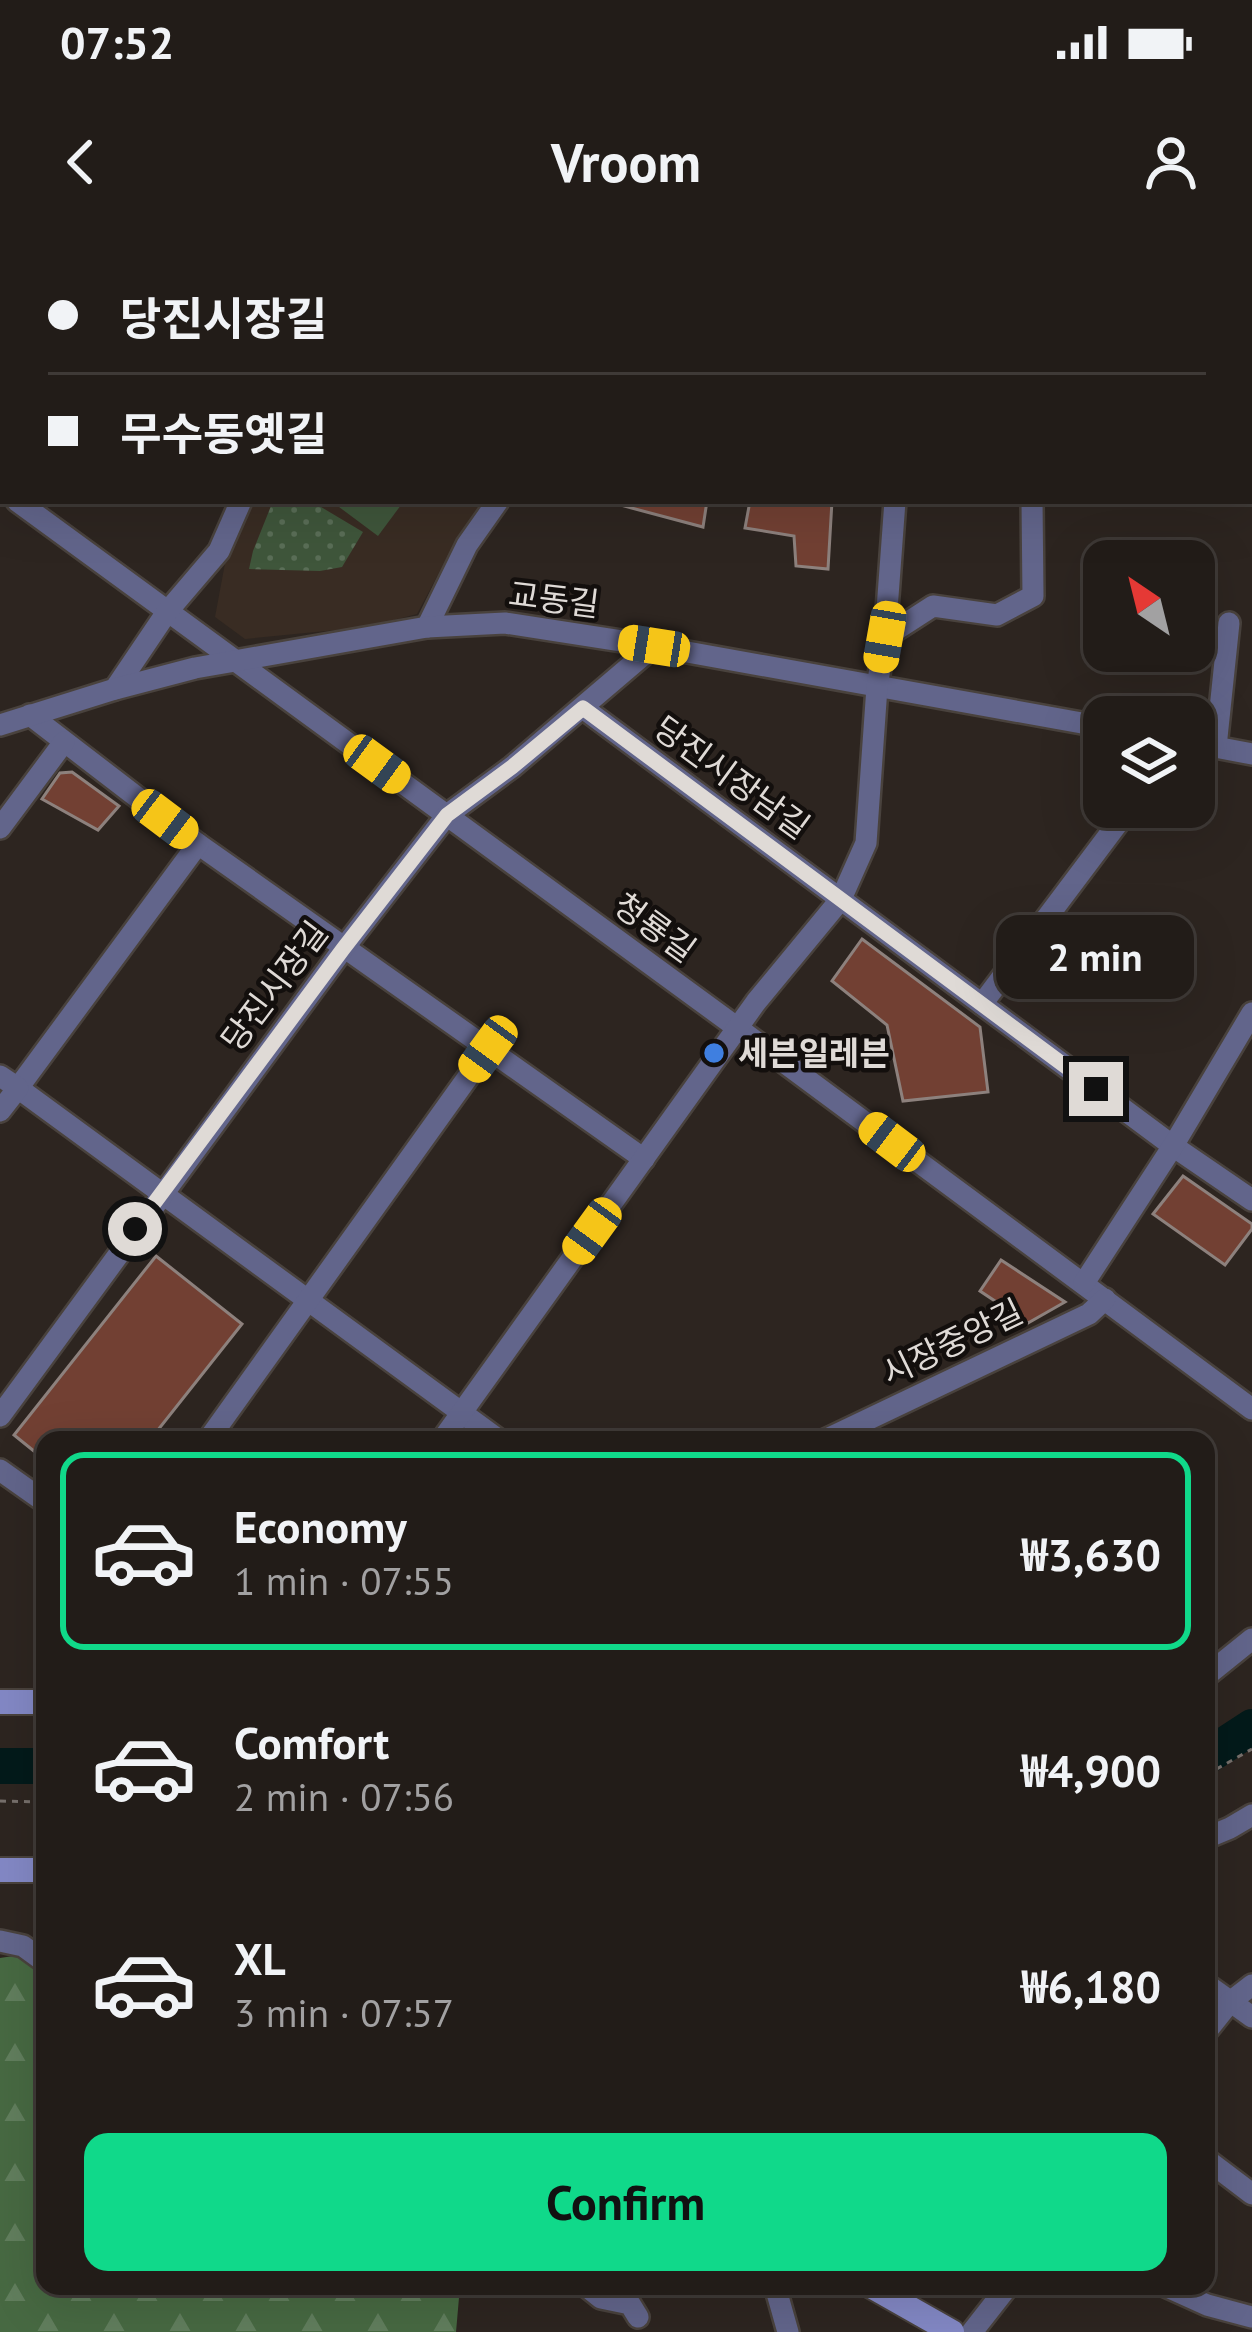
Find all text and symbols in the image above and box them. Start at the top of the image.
text: 07:52 [60,13,174,71]
text: Vroom [551,127,701,197]
icon: back [48,129,114,195]
icon: person [1138,129,1204,195]
text: 당진시장길 [120,289,327,347]
text: 무수동옛길 [120,404,327,462]
north arrow [1083,540,1215,672]
map controls [1083,540,1215,828]
street label: 교동길 [506,572,602,625]
car [861,598,909,676]
car [616,623,692,669]
button: layers [1083,696,1215,828]
street label: 당진시장남길 [646,706,819,848]
car [337,728,417,800]
car [125,783,205,855]
street label: 청룡길 [606,882,705,971]
street label: 당진시장길 [211,912,336,1059]
callout: 2 min [997,915,1195,999]
text: 2 min [1047,931,1143,982]
car [452,1009,524,1089]
place label: 세븐일레븐 [738,1031,890,1074]
marker: 세븐일레븐 [701,1040,727,1066]
route end [1069,1062,1123,1116]
car [852,1106,932,1178]
car [556,1191,628,1271]
route start [108,1202,162,1256]
street label: 시장중앙길 [874,1289,1029,1394]
icon: car [90,1497,198,1605]
text: Economy [234,1497,407,1555]
text: ₩3,630 [1021,1525,1161,1583]
text: 1 min · 07:55 [234,1555,454,1606]
icon: car [90,1713,198,1821]
text: Comfort [234,1713,389,1771]
text: ₩4,900 [1021,1741,1161,1799]
text: 2 min · 07:56 [234,1771,454,1822]
icon: car [90,1929,198,2037]
text: XL [234,1929,286,1987]
text: ₩6,180 [1021,1957,1161,2015]
text: 3 min · 07:57 [234,1987,454,2038]
button: Confirm [84,2133,1167,2271]

